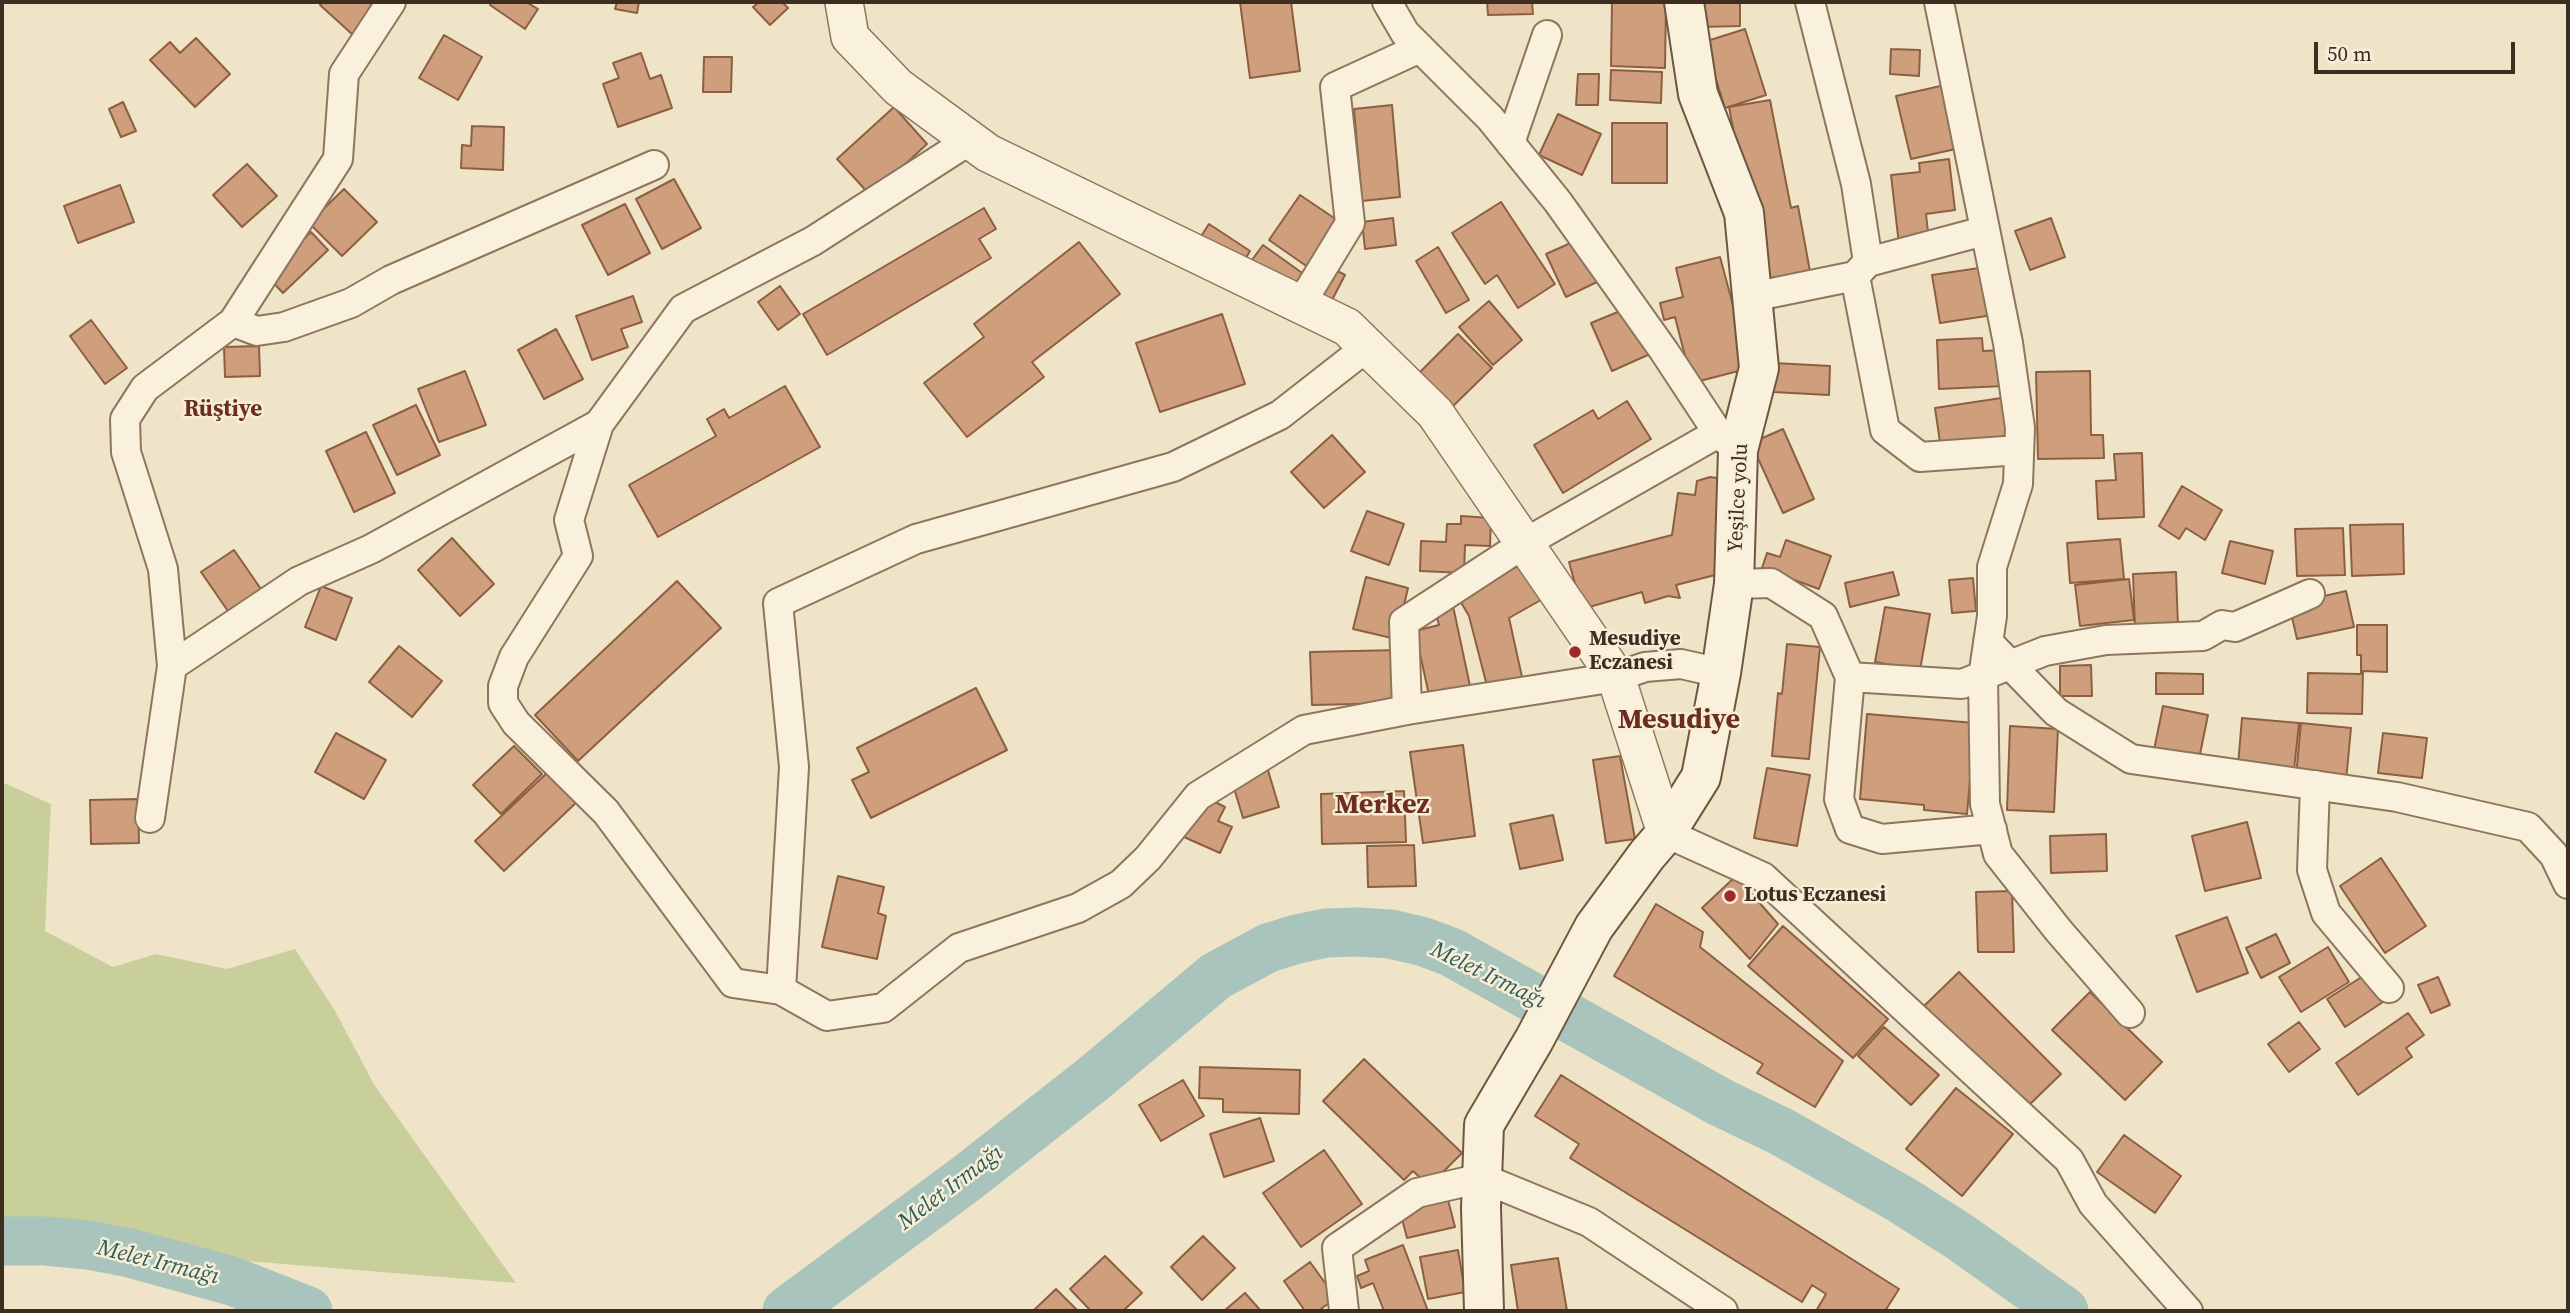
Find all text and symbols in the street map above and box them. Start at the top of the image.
scale bar [2318,28,2519,72]
text: 50 m [2327,39,2372,68]
district label: Rüştiye [184,396,262,424]
street label: Yeşilce yolu [1724,443,1754,553]
place label: Mesudiye Eczanesi [1589,627,1681,677]
marker: Mesudiye Eczanesi [1567,644,1583,660]
district label: Mesudiye [1618,704,1740,738]
district label: Merkez [1334,789,1430,823]
place label: Lotus Eczanesi [1744,883,1886,909]
marker: Lotus Eczanesi [1722,888,1738,904]
water label: Melet Irmağı [1426,936,1550,1016]
water label: Melet Irmağı [893,1140,1009,1236]
water label: Melet Irmağı [94,1235,222,1291]

